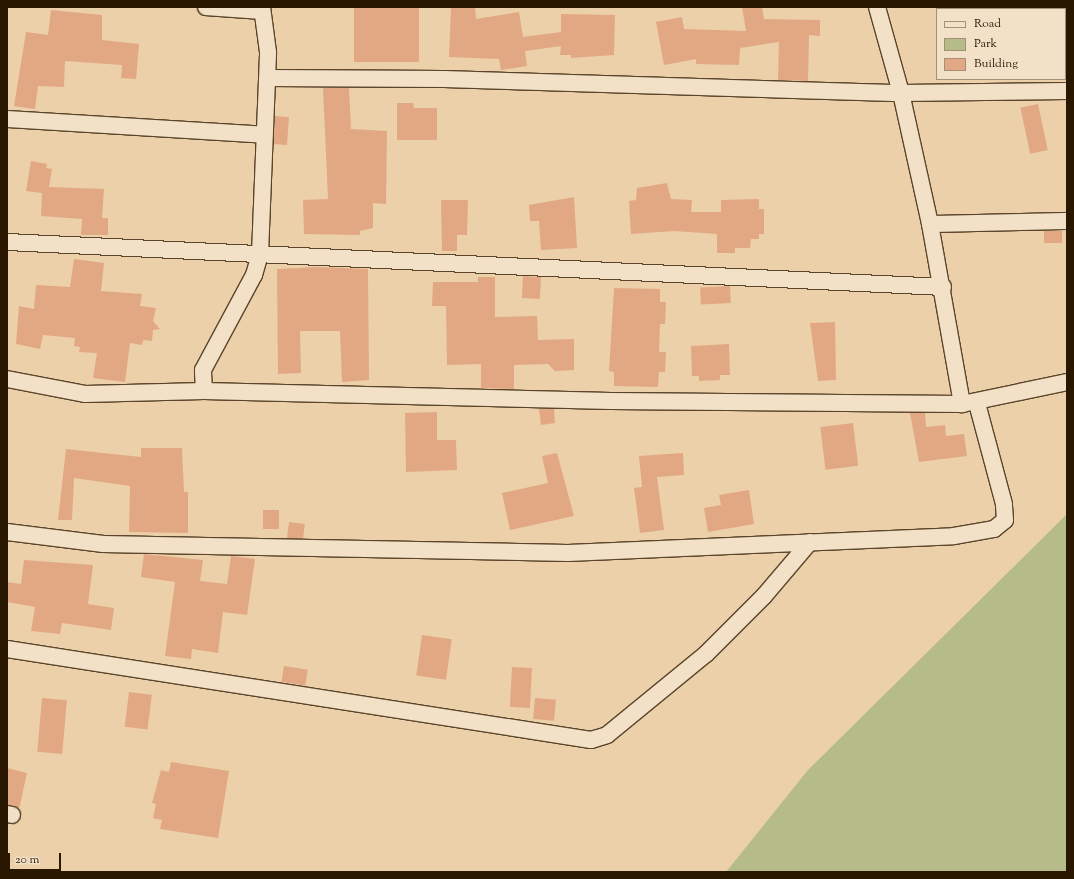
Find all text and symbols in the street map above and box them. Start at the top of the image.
legend [936,8,1066,80]
text: Road [974,15,1001,33]
text: Park [974,35,997,53]
text: Building [974,55,1018,73]
scale bar [10,845,63,871]
text: 20 m [15,851,39,869]

